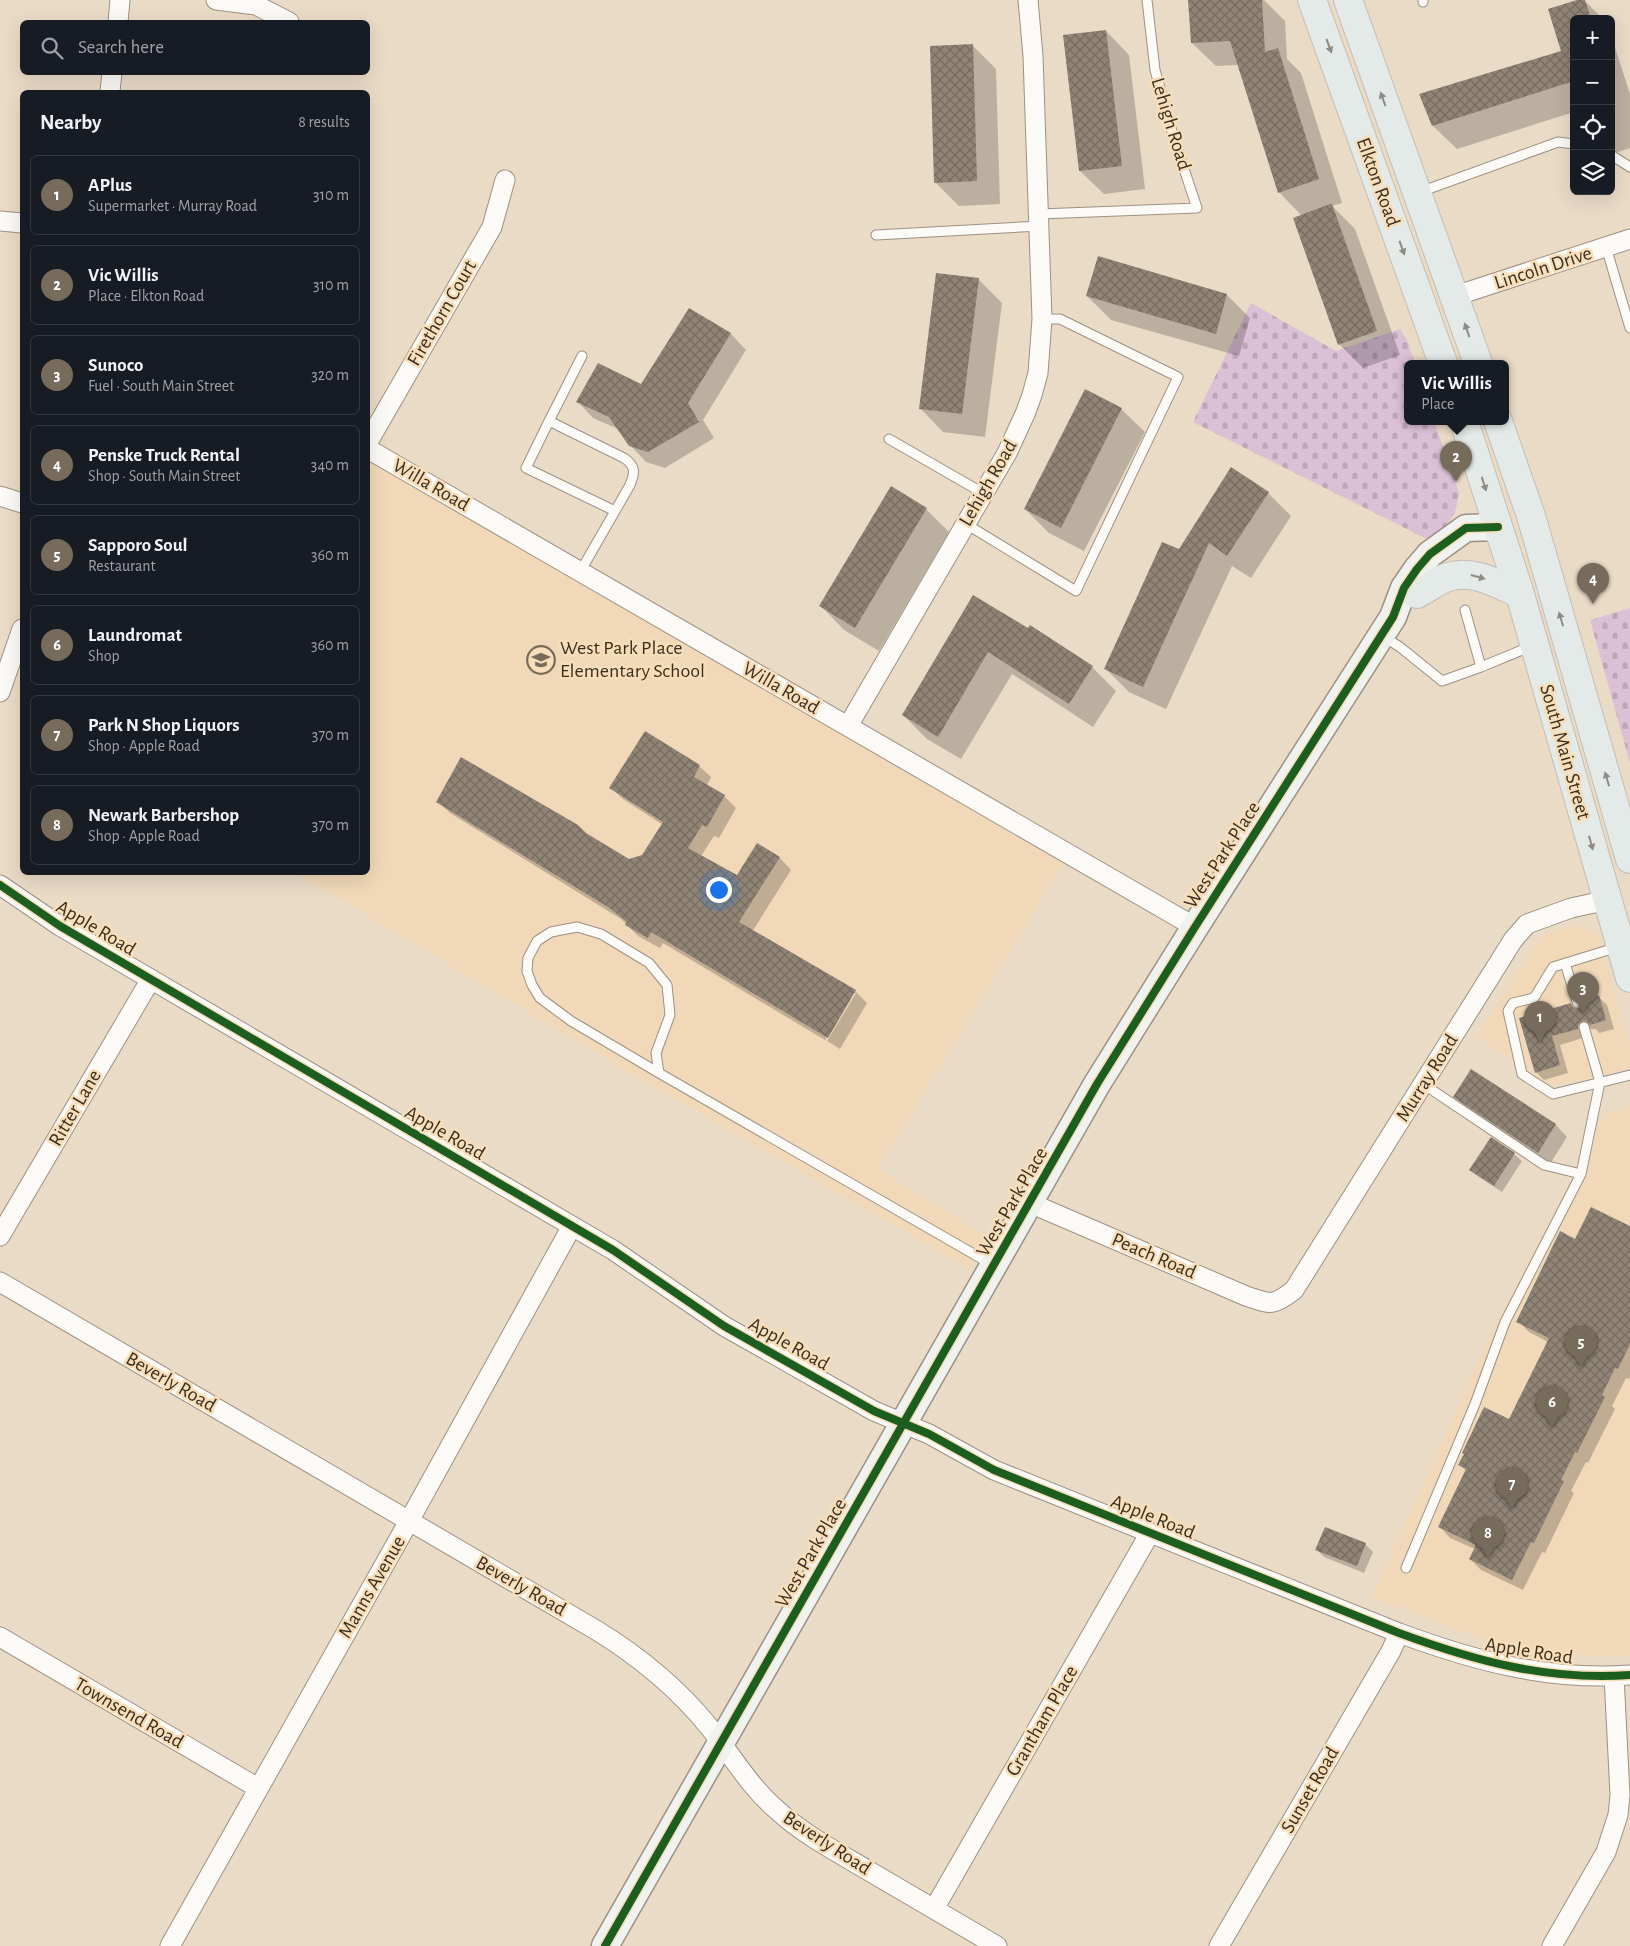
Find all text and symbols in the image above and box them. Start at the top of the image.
map controls [1570,15,1615,195]
button: + [1570,15,1615,60]
search box [20,20,370,75]
icon: search [38,34,66,62]
text: Search here [78,38,164,57]
one-way arrow [1325,39,1333,54]
button: − [1570,60,1615,105]
street label: Lehigh Road [1147,75,1195,173]
one-way arrow [1379,91,1387,106]
button: locate [1570,105,1615,150]
text: Nearby [40,112,101,133]
text: 8 results [298,114,350,130]
street label: Elkton Road [1353,135,1403,229]
button: layers [1570,150,1615,195]
text: APlus [88,176,132,195]
text: 1 [54,187,60,203]
text: 310 m [313,187,349,203]
text: Supermarket · Murray Road [88,198,257,214]
one-way arrow [1398,241,1406,256]
street label: Lincoln Drive [1492,243,1594,293]
street label: Firethorn Court [404,256,481,369]
text: Vic Willis [88,266,159,285]
text: 2 [53,277,61,293]
text: 310 m [313,277,349,293]
text: Place · Elkton Road [88,288,204,304]
one-way arrow [1462,322,1470,337]
text: Sunoco [88,356,143,375]
popup [1404,360,1509,425]
text: 3 [54,367,60,383]
text: 320 m [311,367,349,383]
text: Vic Willis [1421,374,1492,393]
text: Fuel · South Main Street [88,378,234,394]
text: Place [1421,396,1454,412]
street label: Lehigh Road [955,437,1021,529]
pin: 2 [1440,441,1472,482]
text: Penske Truck Rental [88,446,240,465]
street label: Willa Road [389,455,473,515]
text: 4 [53,457,61,473]
text: 340 m [311,457,349,473]
text: Shop · South Main Street [88,468,240,484]
one-way arrow [1481,476,1489,491]
text: Sapporo Soul [88,536,188,555]
text: 5 [54,547,60,563]
text: 360 m [311,547,349,563]
text: Restaurant [88,558,156,574]
pin: 4 [1577,563,1609,604]
one-way arrow [1470,573,1486,581]
one-way arrow [1557,612,1565,627]
text: Laundromat [88,626,182,645]
text: 6 [53,637,61,653]
text: 360 m [311,637,349,653]
place label: West Park Place Elementary School [560,638,705,681]
school or university icon: West Park Place Elementary School [526,645,556,675]
text: Shop [88,648,120,664]
street label: Willa Road [739,658,823,718]
street label: South Main Street [1536,682,1594,822]
text: Park N Shop Liquors [88,716,240,735]
text: 7 [54,727,60,743]
text: 370 m [312,727,349,743]
text: Shop · Apple Road [88,738,200,754]
one-way arrow [1603,771,1611,786]
street label: West Park Place [1180,798,1264,912]
text: Newark Barbershop [88,806,239,825]
text: 8 [53,817,61,833]
text: 370 m [312,817,349,833]
text: Shop · Apple Road [88,828,200,844]
one-way arrow [1587,835,1595,850]
your location [706,877,732,903]
street label: Apple Road [53,897,139,959]
pin: 3 [1567,972,1599,1013]
pin: 1 [1524,1001,1556,1042]
street label: Murray Road [1392,1031,1462,1125]
street label: Ritter Lane [45,1066,105,1150]
street label: Apple Road [402,1102,488,1164]
street label: West Park Place [973,1144,1051,1260]
street label: Peach Road [1109,1229,1199,1283]
street label: Apple Road [745,1314,833,1374]
pin: 5 [1565,1326,1597,1367]
street label: Beverly Road [123,1348,219,1416]
pin: 6 [1536,1386,1568,1427]
pin: 7 [1496,1468,1528,1509]
street label: Apple Road [1108,1491,1198,1543]
street label: West Park Place [772,1495,850,1611]
pin: 8 [1472,1517,1504,1558]
street label: Manns Avenue [335,1533,409,1641]
street label: Beverly Road [473,1552,569,1620]
street label: Apple Road [1484,1634,1574,1668]
street label: Grantham Place [1002,1662,1082,1780]
street label: Townsend Road [71,1674,187,1752]
street label: Sunset Road [1277,1743,1343,1837]
street label: Beverly Road [780,1807,874,1879]

